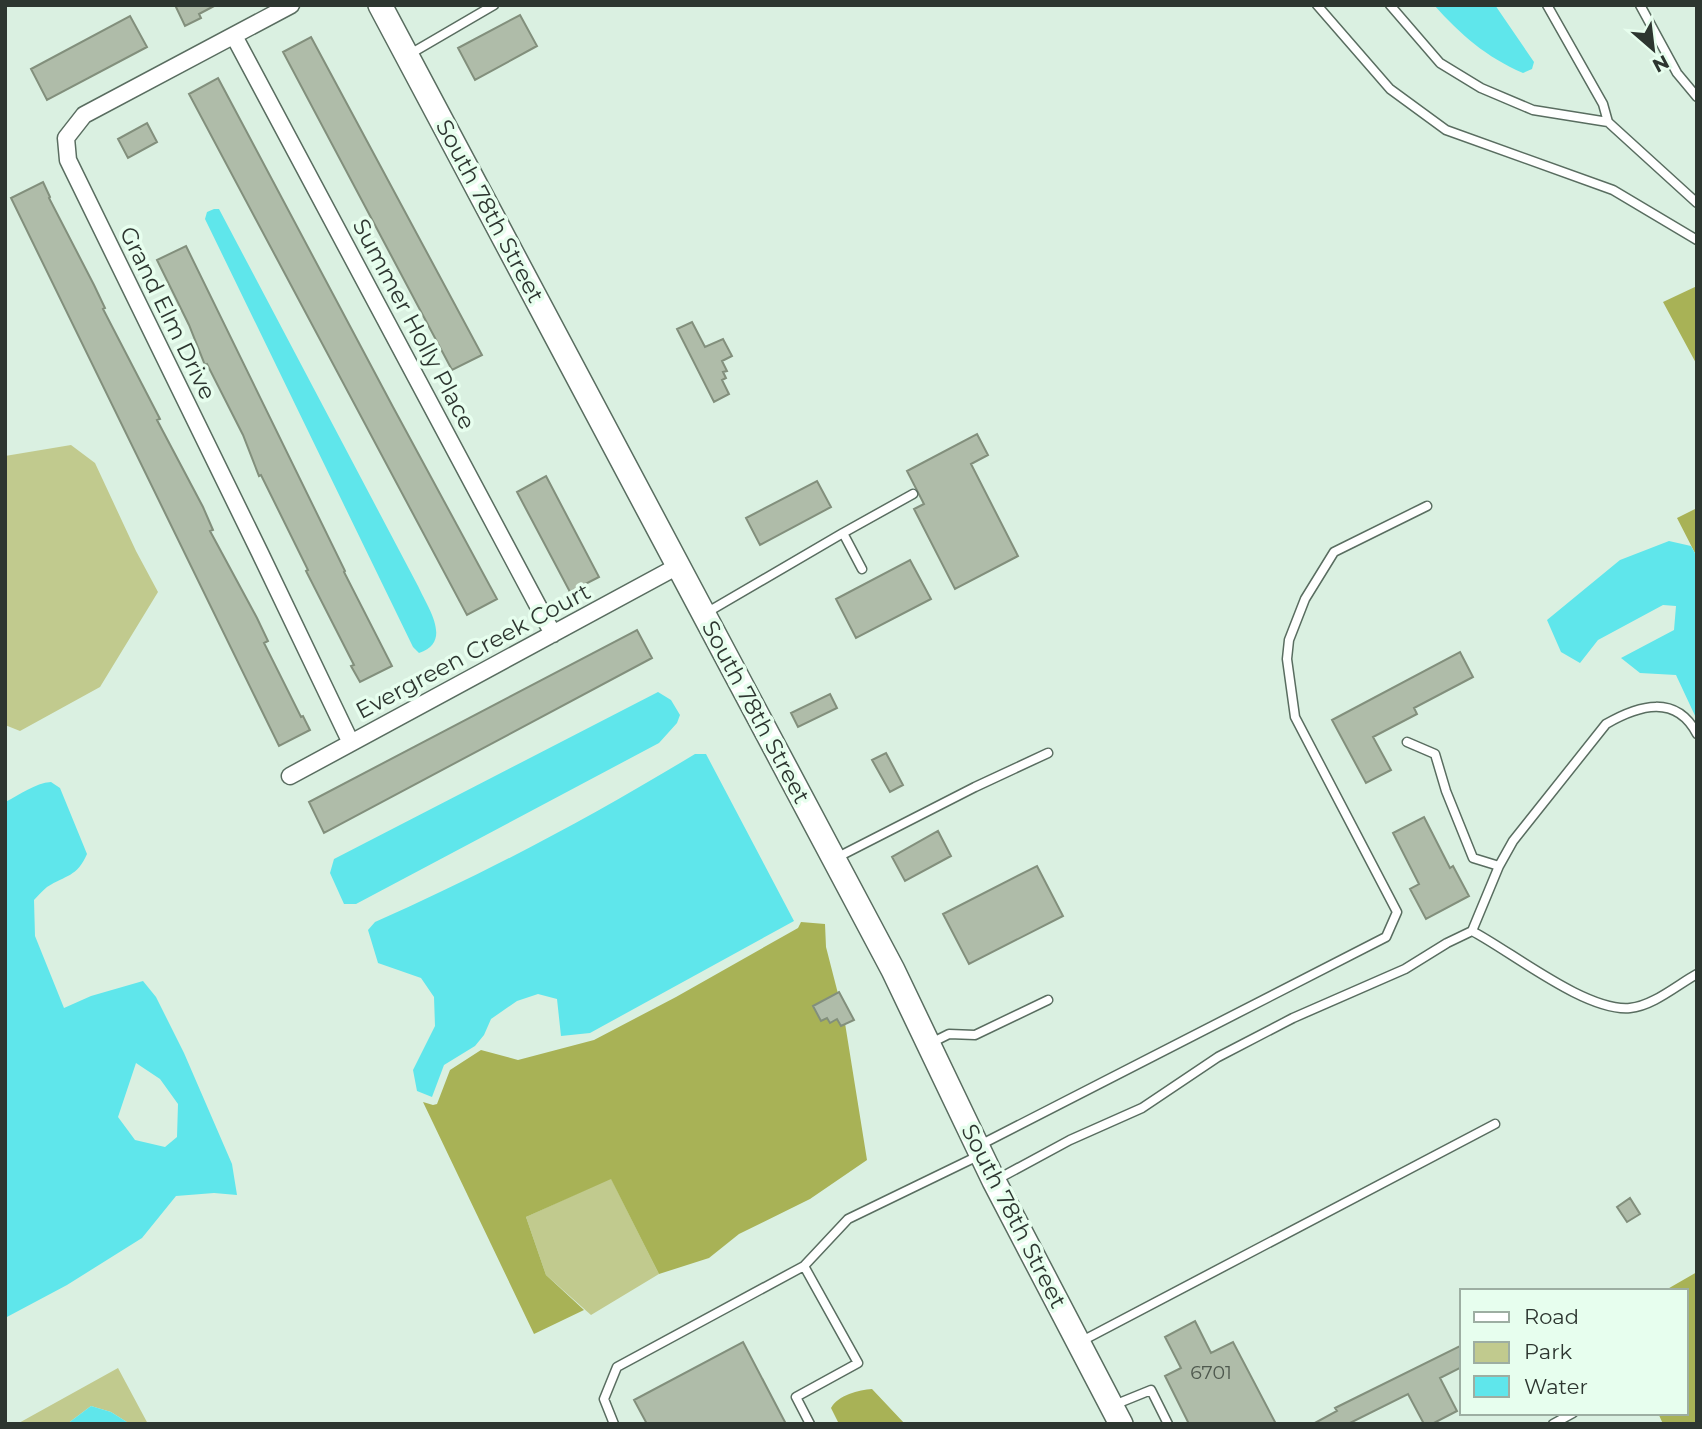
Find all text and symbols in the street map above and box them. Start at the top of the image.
north arrow [1618,14,1688,84]
text: N [1649,50,1673,77]
street label: South 78th Street [430,115,550,307]
street label: Summer Holly Place [347,214,481,434]
street label: Grand Elm Drive [114,222,222,404]
street label: Evergreen Creek Court [351,577,595,725]
street label: South 78th Street [696,616,816,808]
street label: South 78th Street [955,1119,1073,1313]
legend [1460,1289,1688,1415]
text: Road [1524,1304,1579,1329]
text: Park [1524,1339,1572,1364]
house number: 6701 [1190,1361,1232,1384]
text: Water [1524,1374,1588,1399]

